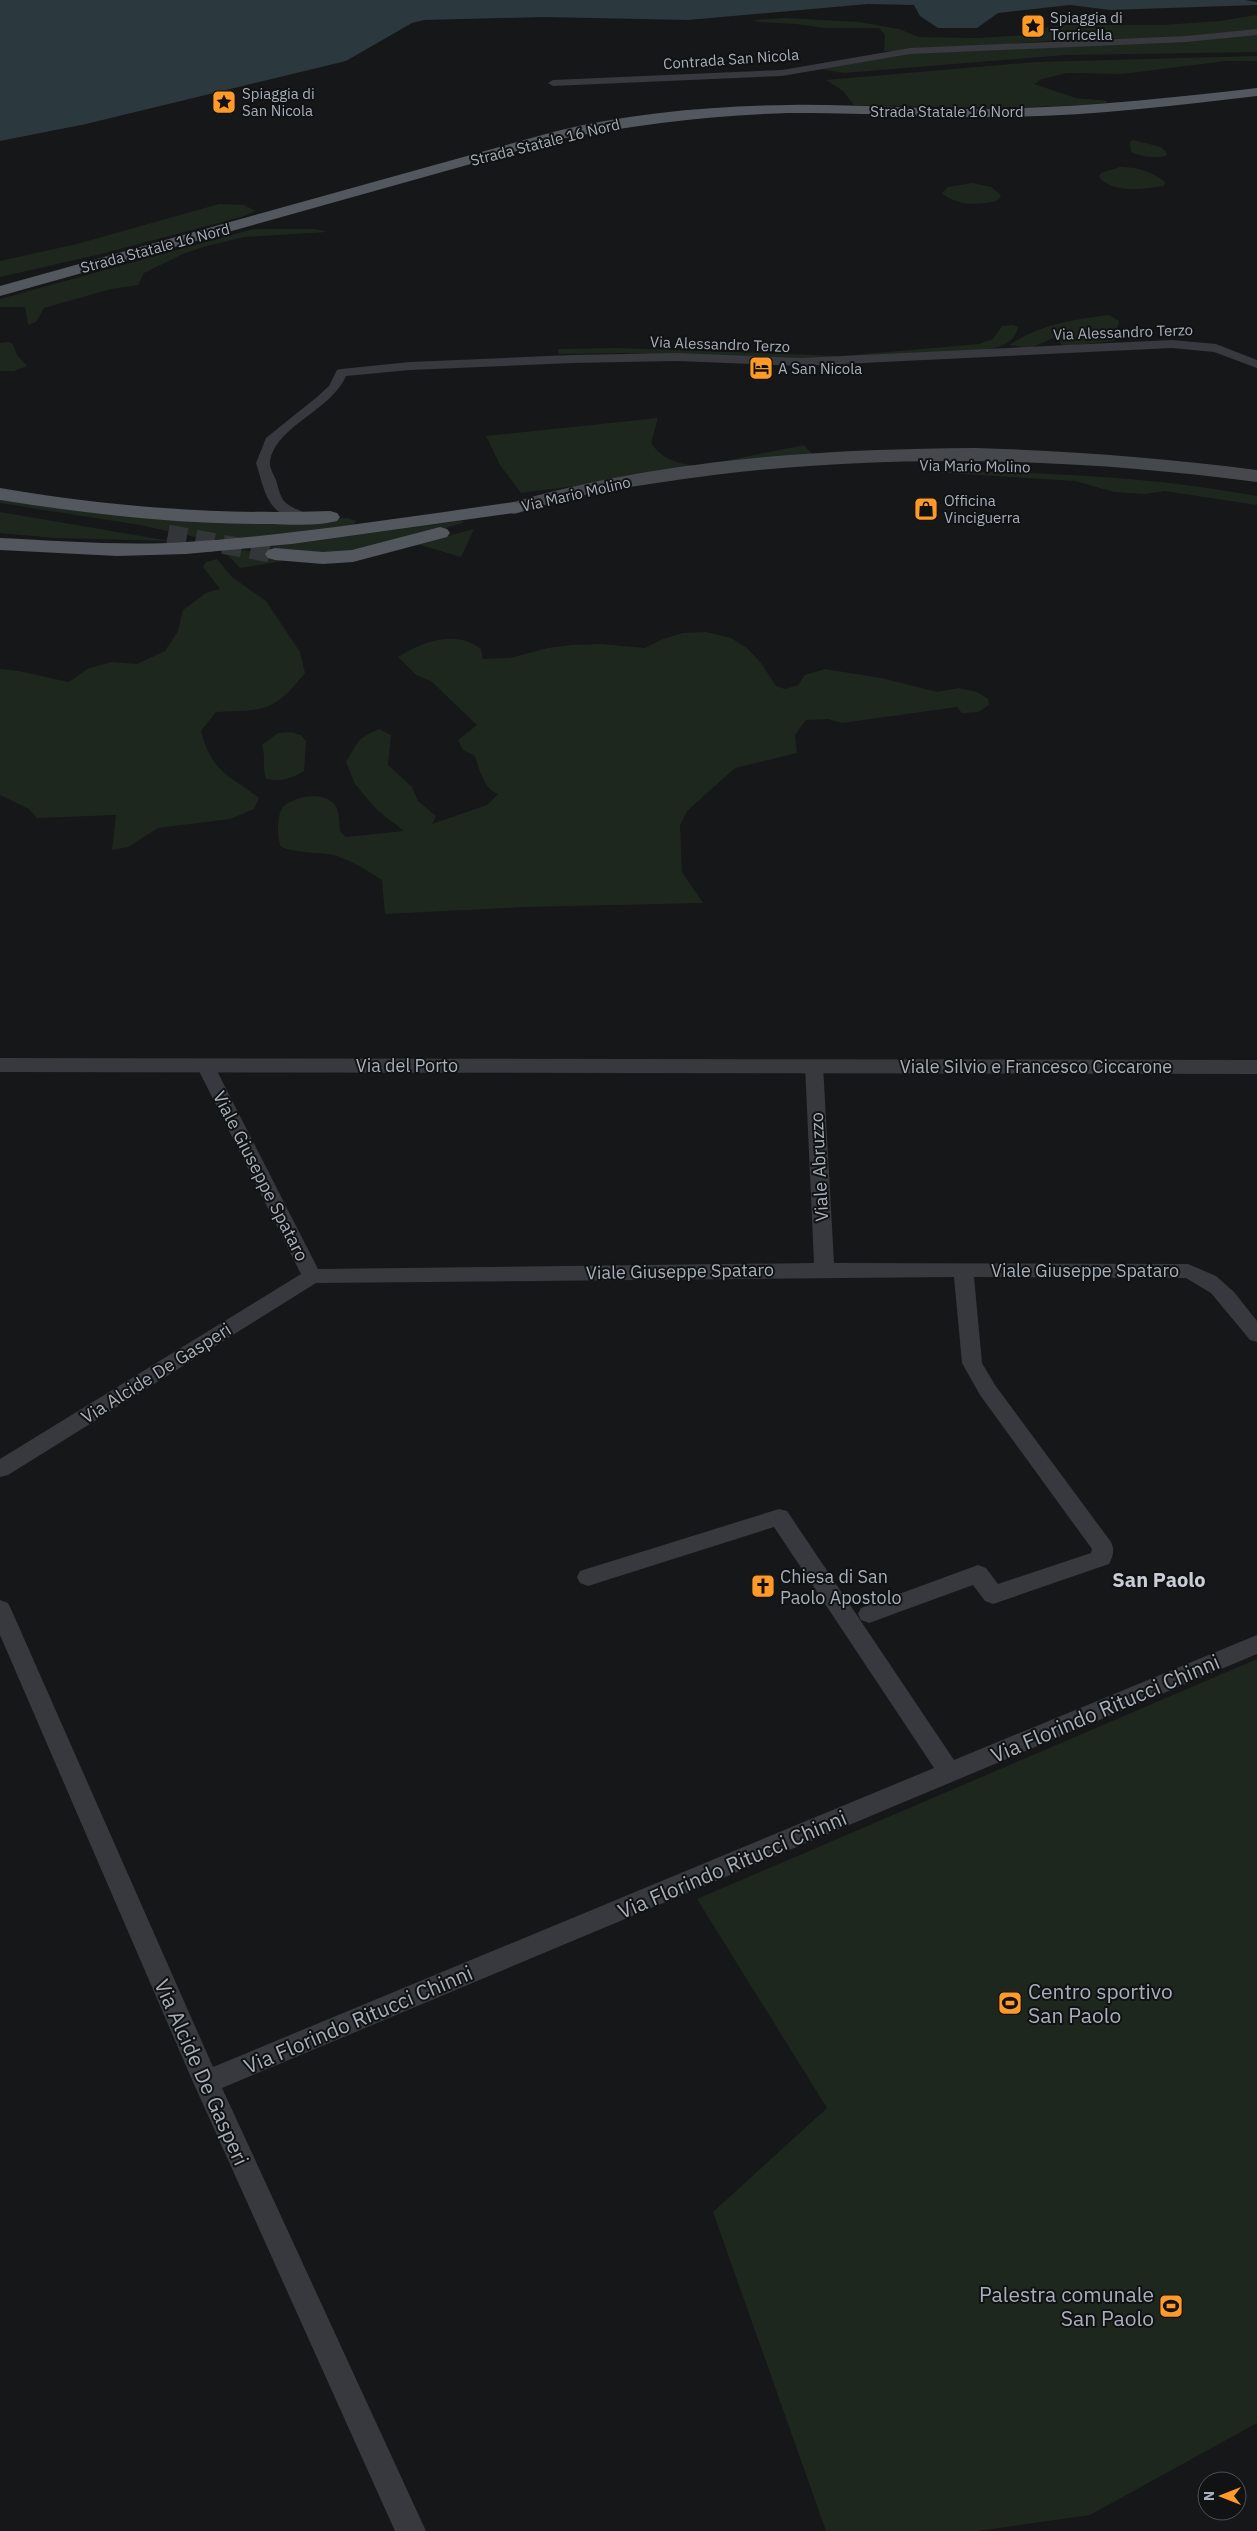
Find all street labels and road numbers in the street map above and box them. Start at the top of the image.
street label: Contrada San Nicola [662,45,800,73]
street label: Strada Statale 16 Nord [870,102,1024,121]
street label: Strada Statale 16 Nord [468,114,622,170]
street label: Strada Statale 16 Nord [78,219,232,277]
street label: Via Alessandro Terzo [1053,320,1193,344]
street label: Via Alessandro Terzo [650,332,790,356]
street label: Via Mario Molino [919,456,1031,476]
street label: Via Mario Molino [520,472,632,516]
street label: Via del Porto [356,1054,458,1077]
street label: Viale Silvio e Francesco Ciccarone [900,1055,1172,1078]
street label: Viale Giuseppe Spataro [208,1087,314,1265]
street label: Viale Abruzzo [805,1112,833,1222]
street label: Viale Giuseppe Spataro [586,1258,774,1284]
street label: Viale Giuseppe Spataro [991,1259,1179,1282]
street label: Via Alcide De Gasperi [77,1318,235,1428]
street label: Via Florindo Ritucci Chinni [986,1647,1224,1769]
street label: Via Florindo Ritucci Chinni [613,1803,851,1925]
street label: Via Florindo Ritucci Chinni [239,1958,477,2080]
street label: Via Alcide De Gasperi [148,1974,256,2170]

